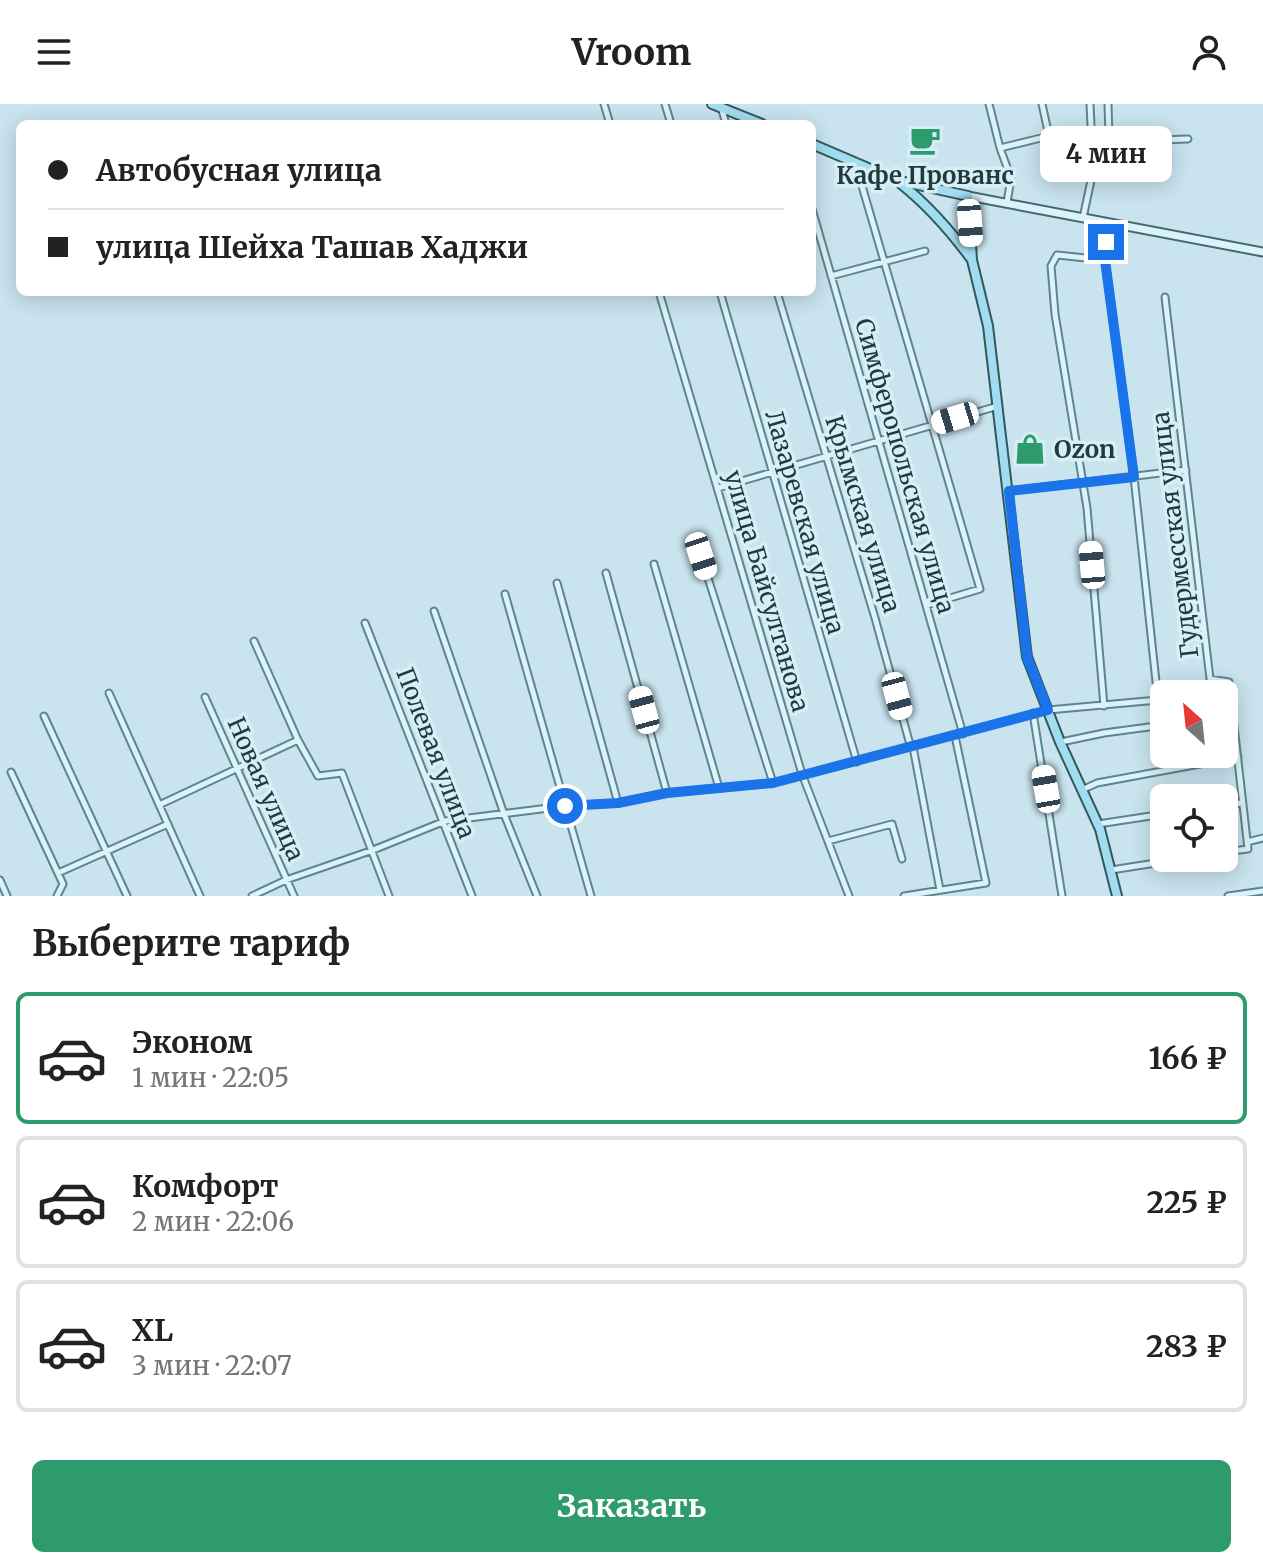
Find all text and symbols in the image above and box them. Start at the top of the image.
icon: menu [32,30,76,74]
text: Vroom [572,30,691,75]
icon: person [1187,30,1231,74]
cafe icon: Кафе Прованс [908,123,942,157]
callout: 4 мин [1040,126,1172,182]
text: 4 мин [1065,137,1147,170]
text: Автобусная улица [96,151,382,189]
place label: Кафе Прованс [836,160,1014,191]
car [956,198,984,248]
route end [1088,224,1124,260]
text: улица Шейха Ташав Хаджи [96,228,528,266]
street label: Симферопольская улица [848,315,962,617]
car [929,400,981,436]
street label: Лазаревская улица [758,407,852,638]
street label: Гудермесская улица [1144,410,1206,660]
street label: Крымская улица [818,412,908,616]
shop icon: Ozon [1013,432,1047,466]
place label: Ozon [1054,434,1115,465]
street label: улица Байсултанова [718,467,816,715]
car [682,529,720,583]
car [1078,540,1106,590]
street label: Полевая улица [389,663,483,843]
car [879,670,915,722]
north arrow [1150,680,1238,768]
map controls [1150,680,1238,872]
car [626,684,662,736]
street label: Новая улица [221,712,312,866]
car [1030,763,1062,815]
button: locate [1150,784,1238,872]
route start [547,788,583,824]
text: Выберите тариф [32,921,350,966]
icon: car [36,1022,108,1094]
text: Эконом [132,1023,253,1061]
text: 166 ₽ [1149,1039,1227,1077]
text: 1 мин · 22:05 [132,1061,289,1094]
icon: car [36,1166,108,1238]
text: Комфорт [132,1167,279,1205]
text: 225 ₽ [1147,1183,1227,1221]
text: 2 мин · 22:06 [132,1205,294,1238]
icon: car [36,1310,108,1382]
text: XL [132,1311,173,1349]
text: 283 ₽ [1146,1327,1227,1365]
text: 3 мин · 22:07 [132,1349,292,1382]
button: Заказать [32,1460,1231,1552]

